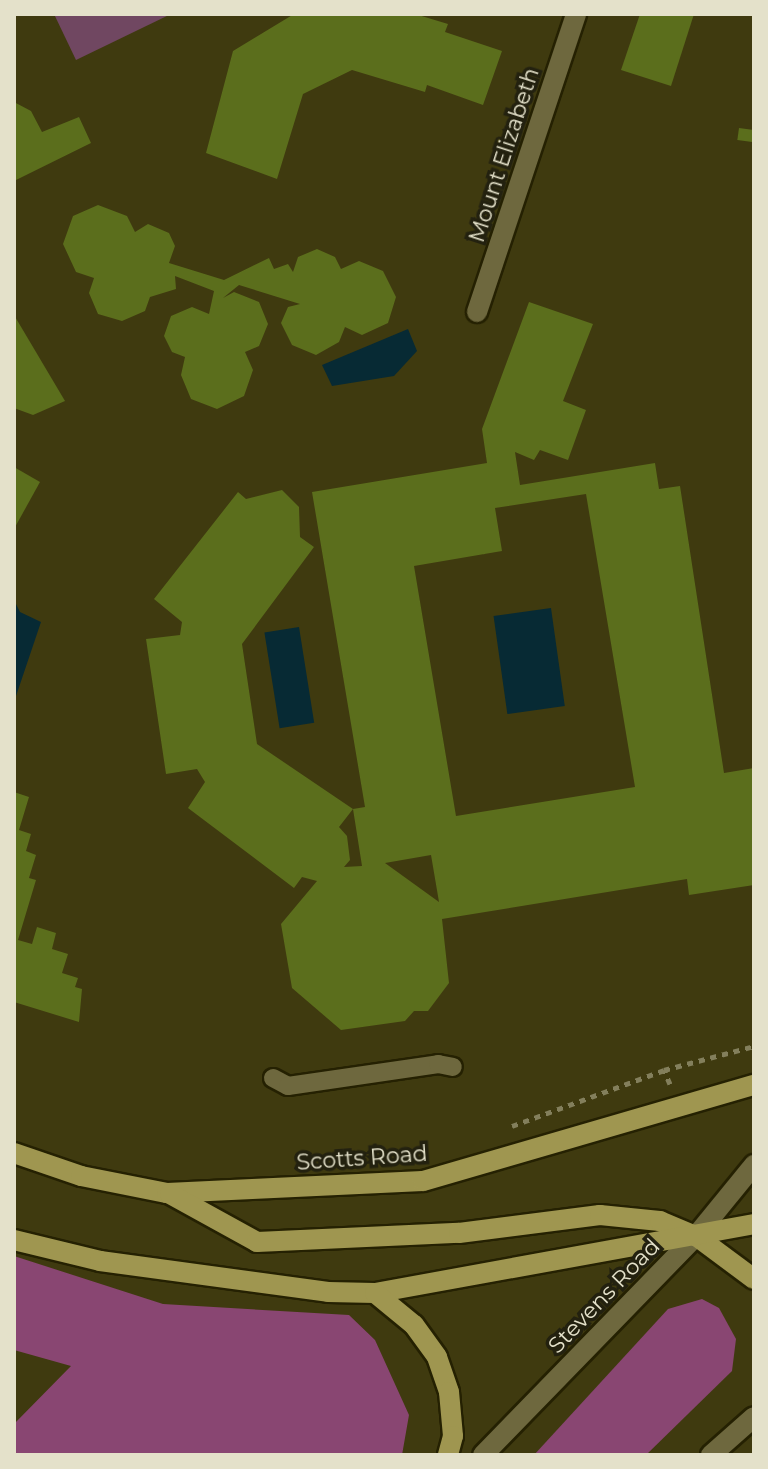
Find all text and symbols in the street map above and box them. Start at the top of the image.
street label: Mount Elizabeth [463,64,545,246]
street label: Scotts Road [296,1140,428,1176]
street label: Stevens Road [543,1233,665,1359]

